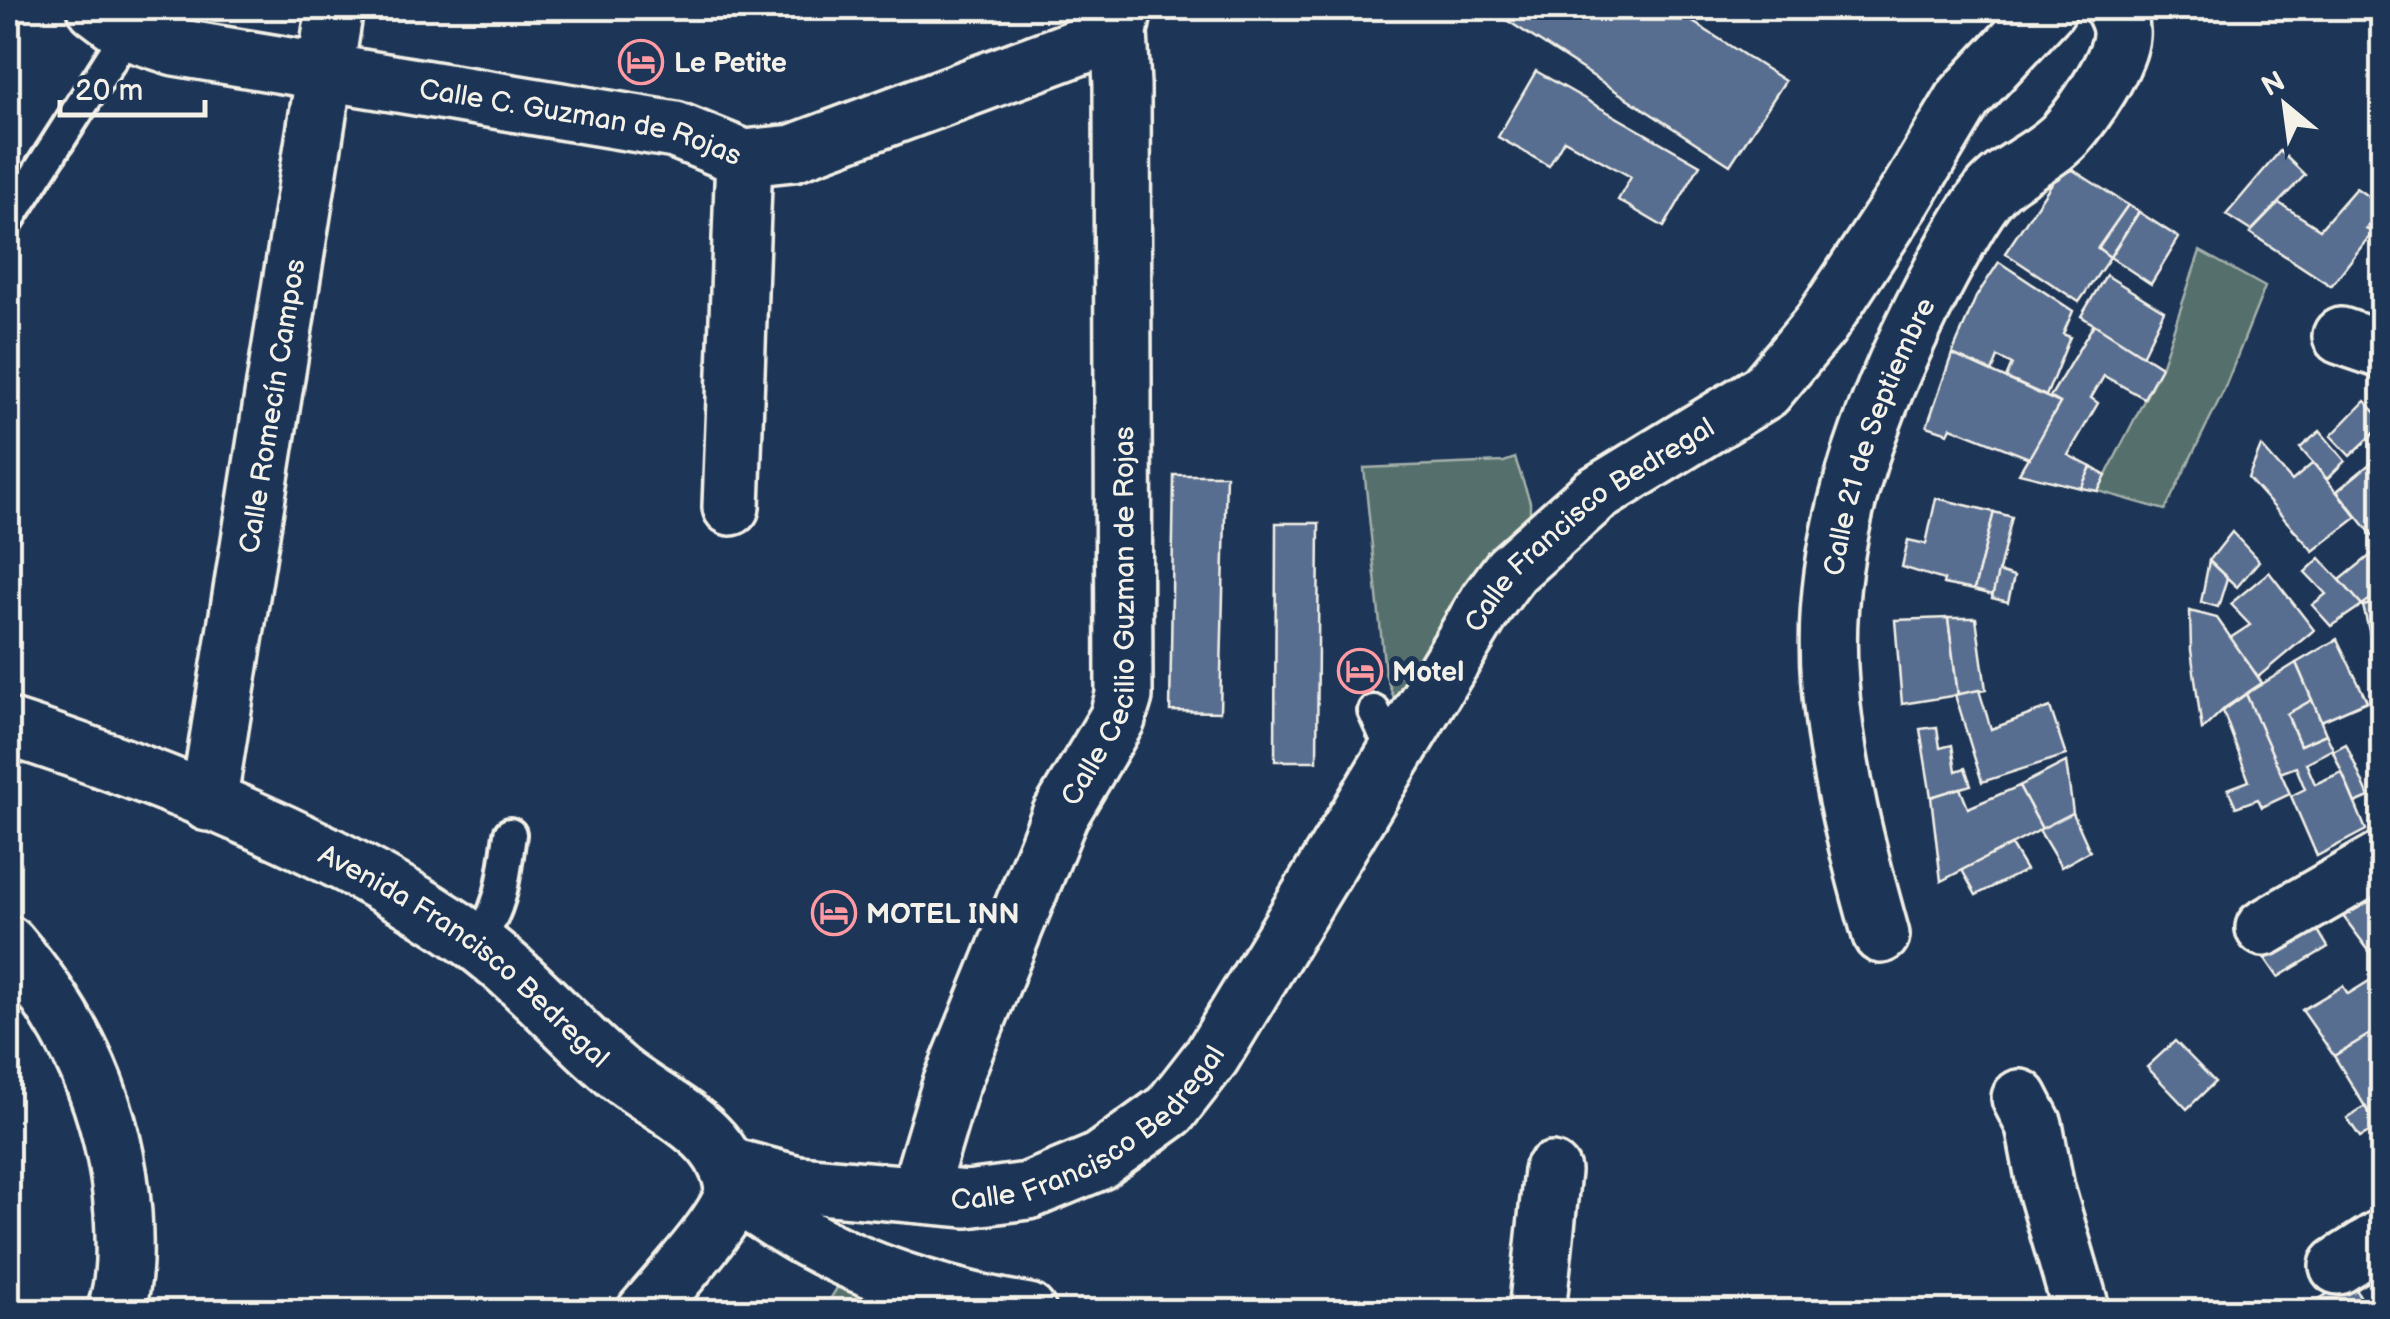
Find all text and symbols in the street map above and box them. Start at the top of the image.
hotel icon: Le Petite [618,39,664,85]
place label: Le Petite [674,47,787,80]
scale bar [60,55,205,117]
north arrow [2235,55,2335,155]
text: N [2256,65,2291,104]
text: 20 m [75,73,143,109]
street label: Calle C. Guzman de Rojas [417,73,746,173]
street label: Calle Romecín Campos [233,257,313,556]
street label: Calle 21 de Septiembre [1818,292,1943,578]
street label: Calle Francisco Bedregal [1458,411,1720,638]
street label: Calle Cecilio Guzman de Rojas [1055,426,1142,812]
hotel icon: Motel [1337,648,1383,694]
place label: Motel [1392,656,1464,689]
street label: Avenida Francisco Bedregal [313,838,615,1075]
hotel icon: MOTEL INN [811,890,857,936]
place label: MOTEL INN [866,898,1020,931]
street label: Calle Francisco Bedregal [949,1040,1232,1217]

